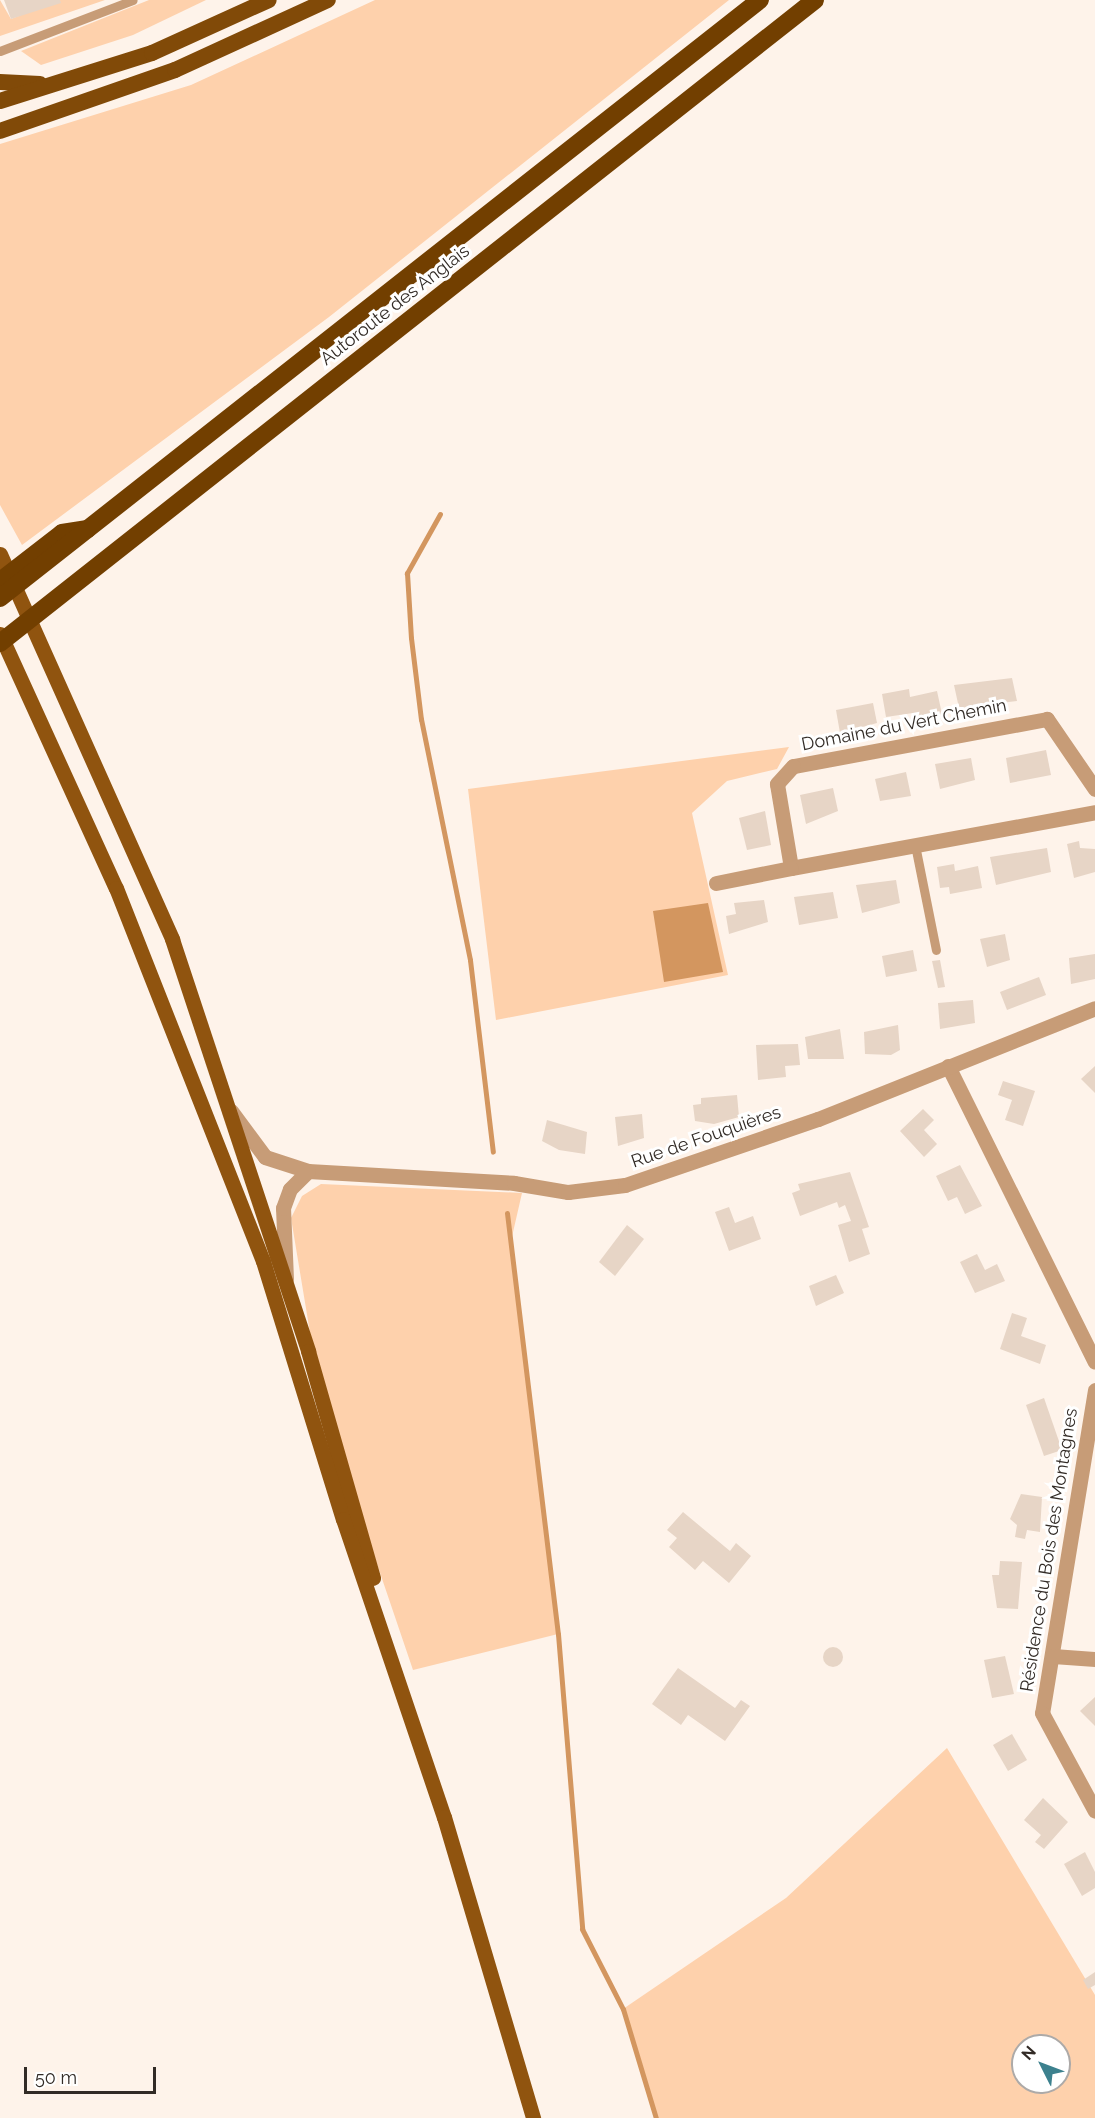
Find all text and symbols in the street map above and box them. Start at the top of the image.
street label: Autoroute des Anglais [316,240,474,370]
street label: Domaine du Vert Chemin [799,694,1009,756]
street label: Rue de Fouquières [628,1101,784,1173]
street label: Résidence du Bois des Montagnes [1016,1407,1082,1693]
north arrow [1011,2034,1071,2094]
text: N [1018,2042,1040,2064]
scale bar [27,2055,159,2093]
text: 50 m [35,2067,77,2088]

